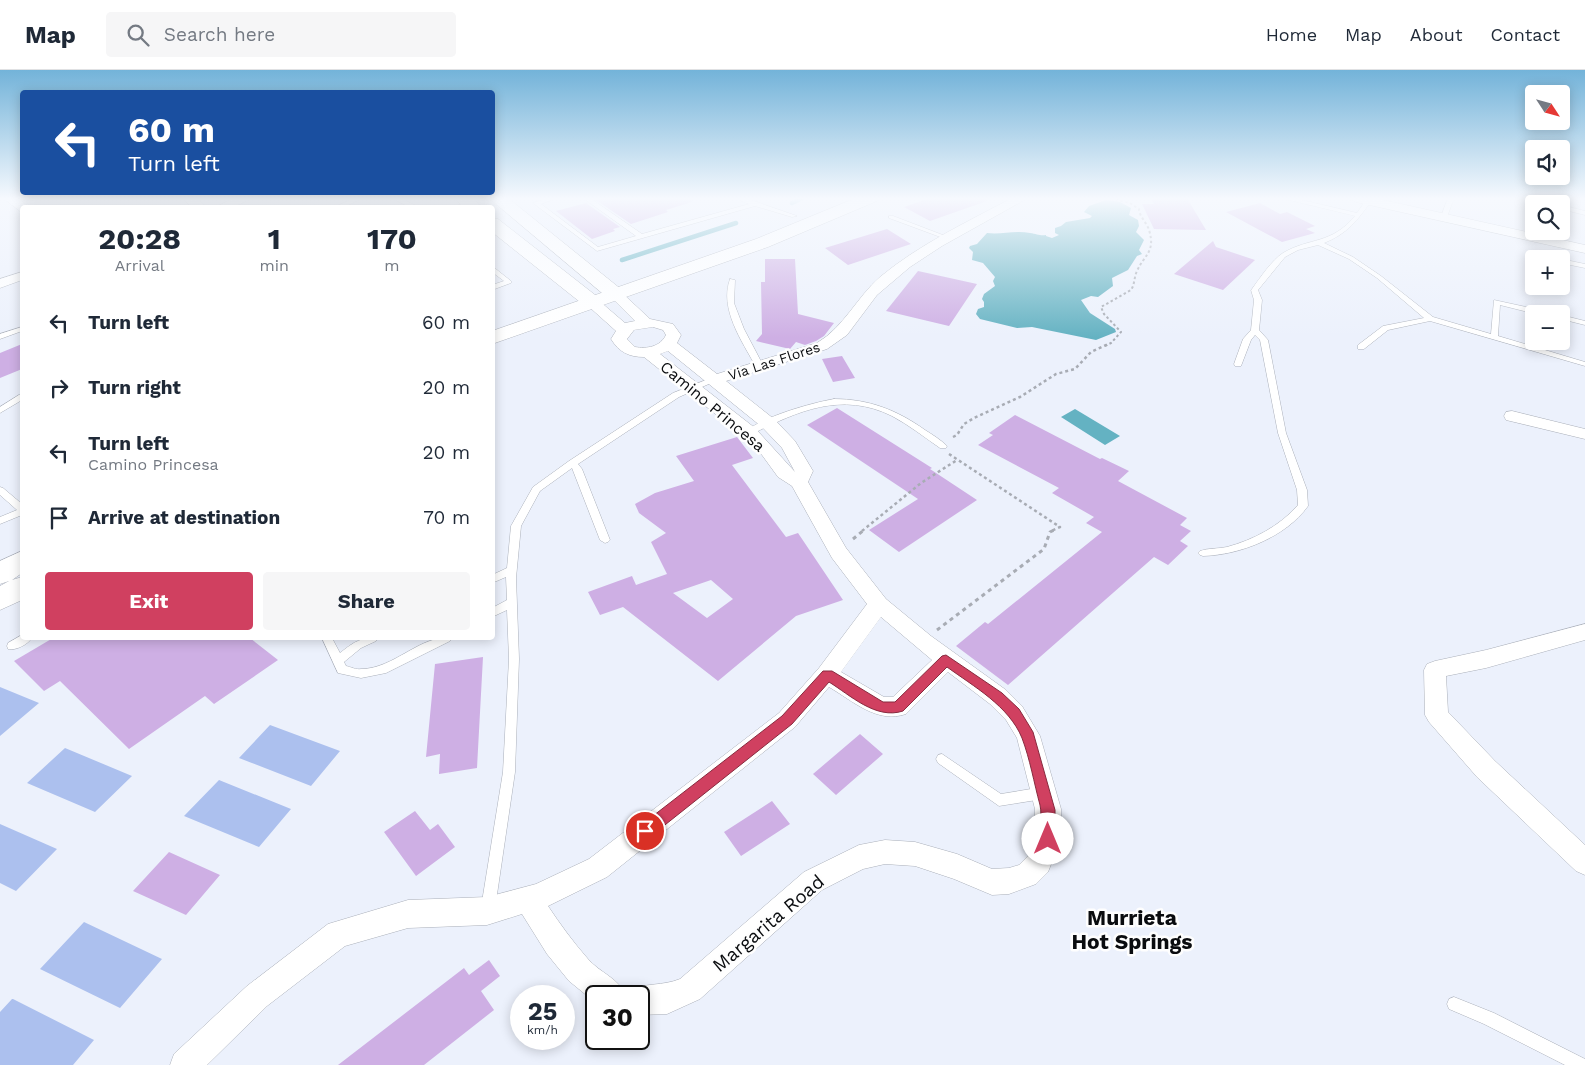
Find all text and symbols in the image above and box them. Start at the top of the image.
search box [106,12,456,57]
text: Map [25,21,76,49]
icon: search [124,21,152,49]
text: Search here [164,23,275,46]
text: Home [1266,24,1317,45]
text: Map [1345,24,1382,45]
text: About [1410,24,1462,45]
text: Contact [1490,24,1560,45]
north arrow [1525,85,1570,130]
map controls [1525,85,1570,350]
text: 60 m [128,109,215,151]
icon: left [45,110,110,175]
button: sound [1525,140,1570,185]
text: Turn left [128,151,220,176]
button: search [1525,195,1570,240]
text: 20:28 [98,221,181,256]
text: 1 [268,221,281,256]
text: 170 [367,221,417,256]
button: + [1525,250,1570,295]
text: Arrival [115,256,165,275]
text: min [259,256,289,275]
text: m [384,256,400,275]
button: − [1525,305,1570,350]
icon: left [45,309,73,337]
text: Turn left [88,311,169,334]
text: 60 m [422,311,470,334]
street label: Via Las Flores [726,339,822,383]
street label: Camino Princesa [657,357,769,456]
icon: right [45,374,73,402]
text: Turn right [88,376,181,399]
text: 20 m [423,376,470,399]
text: Turn left [88,432,169,455]
icon: left [45,439,73,467]
text: 20 m [423,441,470,464]
text: Camino Princesa [88,455,219,474]
icon: arrive [45,504,73,532]
text: Arrive at destination [88,506,280,529]
text: 70 m [423,506,470,529]
button: Exit [45,572,253,630]
button: Share [263,572,470,630]
pin [624,810,666,852]
position arrow [1021,812,1073,864]
icon: arrive [631,817,659,845]
street label: Margarita Road [708,870,829,977]
district label: Murrieta Hot Springs [1072,905,1193,954]
speed limit sign: 30 [585,985,650,1050]
text: 25 [528,997,557,1026]
text: km/h [527,1023,558,1037]

